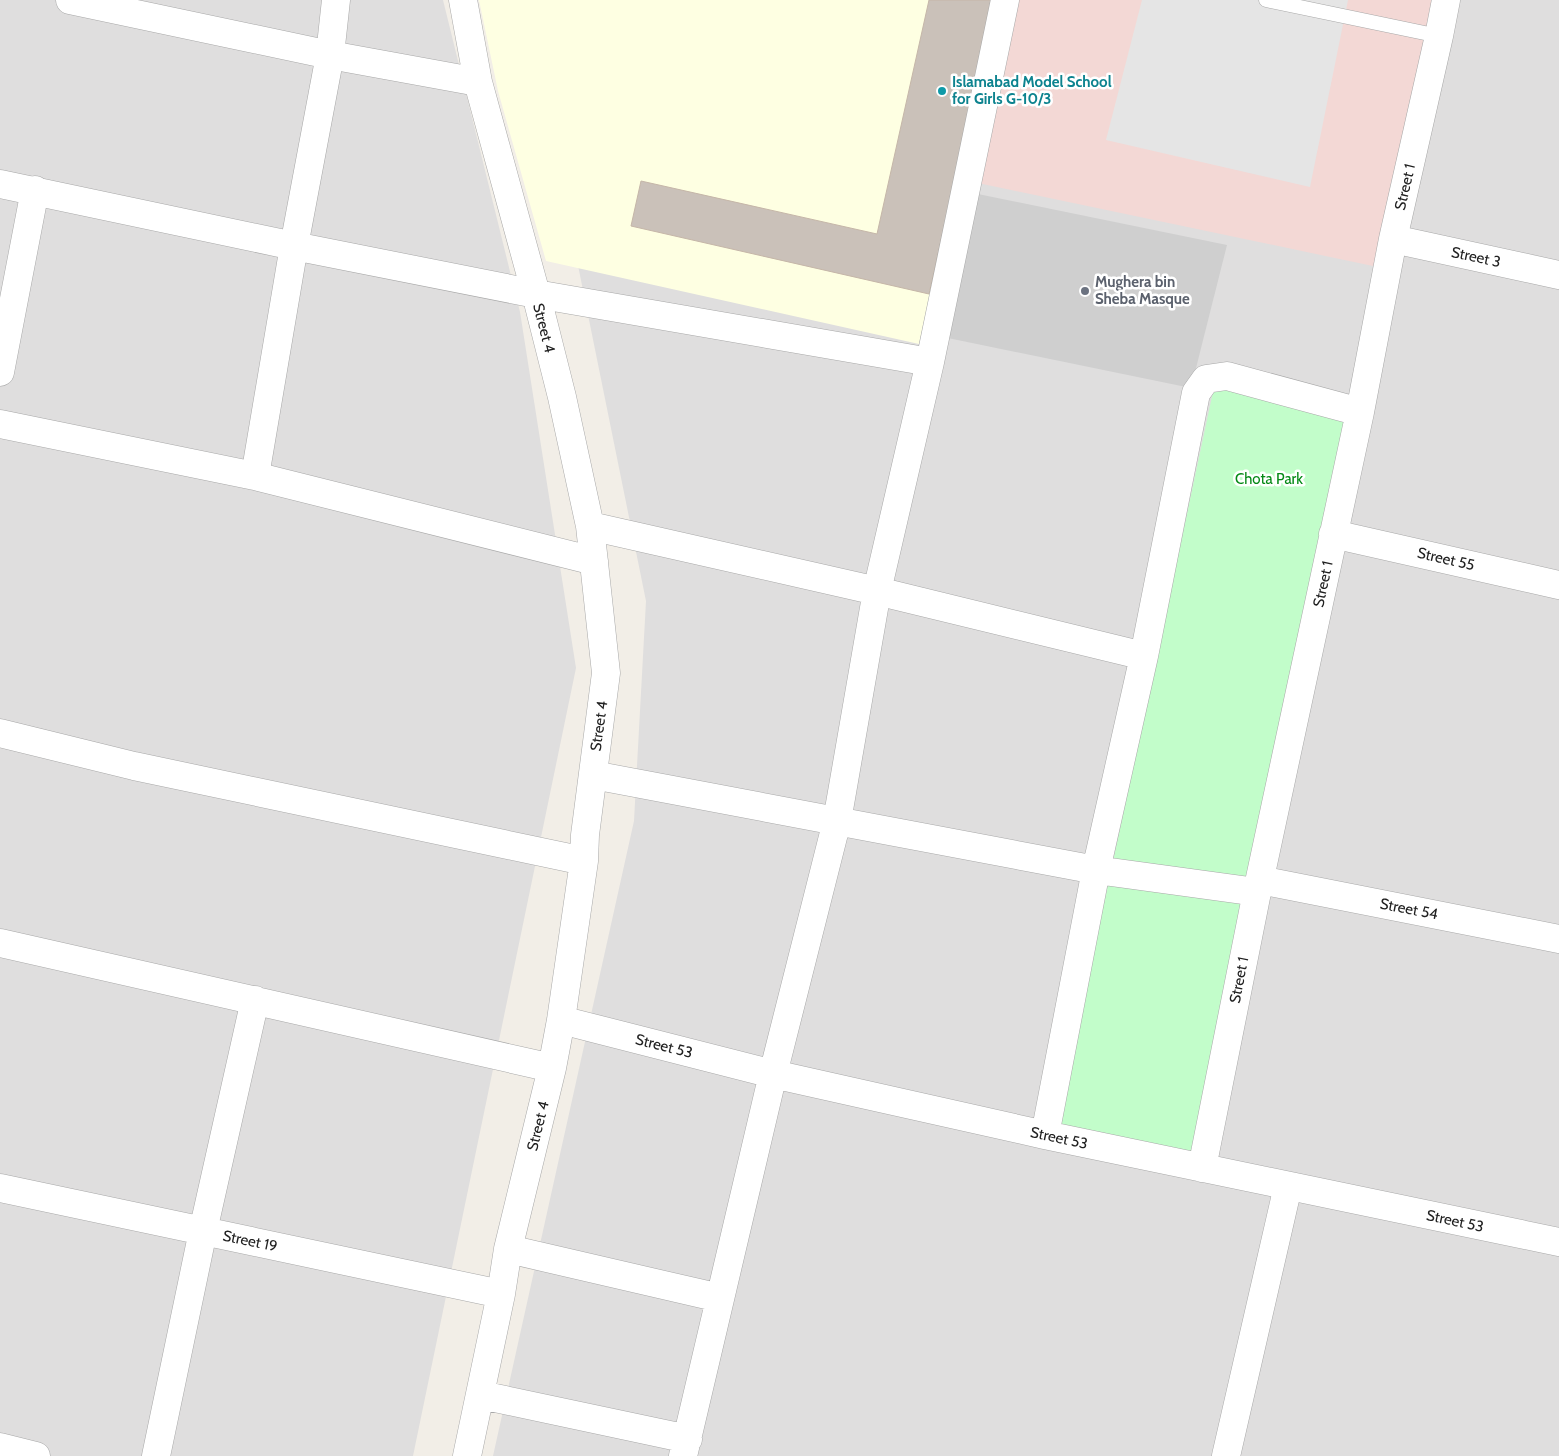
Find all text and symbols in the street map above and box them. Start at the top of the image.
place label: Islamabad Model School for Girls G-10/3 [952,73,1112,108]
marker: Islamabad Model School for Girls G-10/3 [936,85,948,97]
street label: Street 1 [1391,162,1419,212]
street label: Street 3 [1450,243,1502,271]
place label: Mughera bin Sheba Masque [1095,273,1190,308]
marker: Mughera bin Sheba Masque [1079,285,1091,297]
street label: Street 4 [529,301,559,355]
park label: Chota Park [1235,470,1303,488]
street label: Street 55 [1416,544,1476,574]
street label: Street 1 [1309,559,1337,609]
street label: Street 4 [587,699,611,752]
street label: Street 54 [1378,895,1440,923]
street label: Street 1 [1226,955,1252,1005]
street label: Street 53 [634,1030,694,1062]
street label: Street 4 [523,1099,553,1153]
street label: Street 53 [1029,1123,1089,1153]
street label: Street 53 [1425,1206,1485,1236]
street label: Street 19 [221,1226,279,1256]

